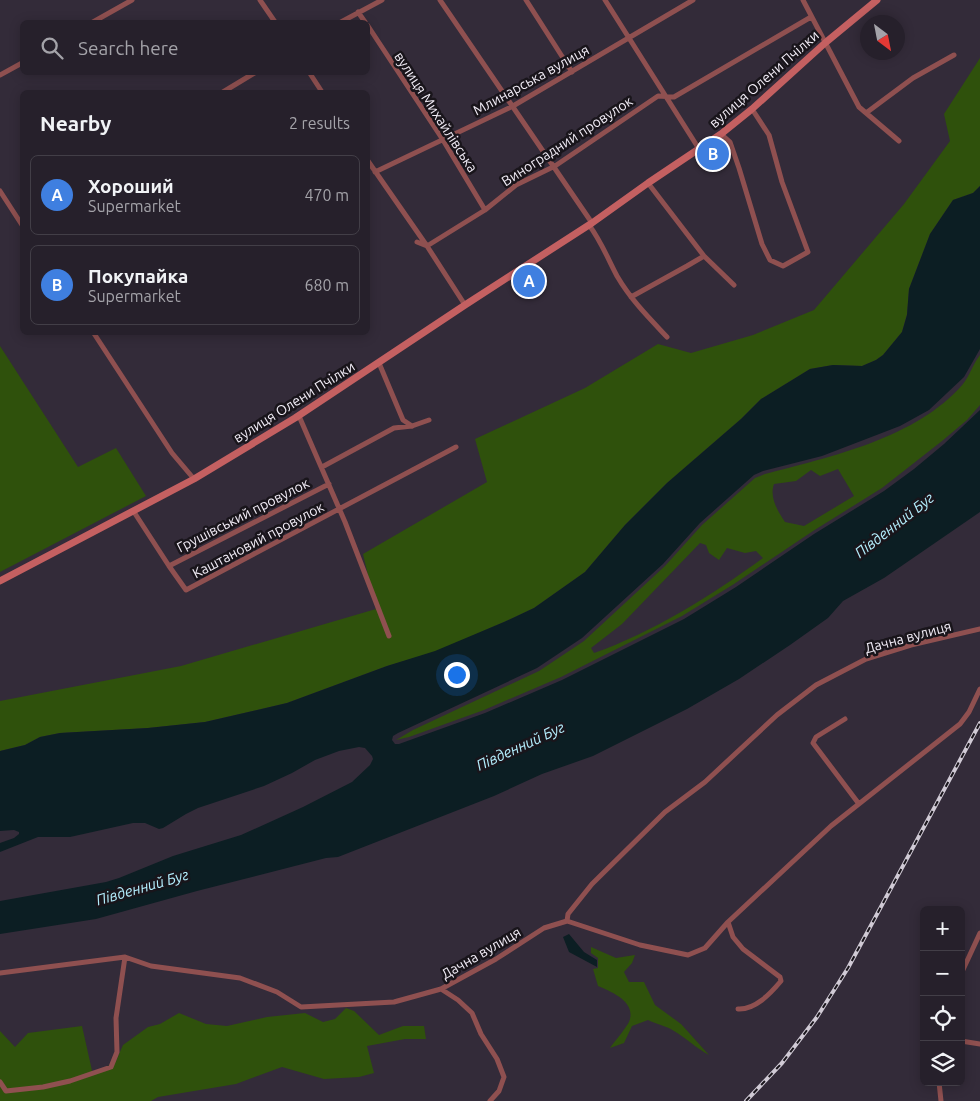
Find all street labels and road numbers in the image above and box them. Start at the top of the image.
street label: вулиця Олени Пчілки [706,27,822,131]
street label: Млинарська вулиця [470,42,592,118]
street label: вулиця Михайлівська [391,49,481,175]
street label: Виноградний провулок [498,93,636,189]
street label: вулиця Олени Пчілки [230,358,358,446]
street label: Грушівський провулок [174,475,312,555]
street label: Каштановий провулок [190,499,326,581]
street label: Дачна вулиця [863,618,953,656]
street label: Дачна вулиця [438,924,524,982]

